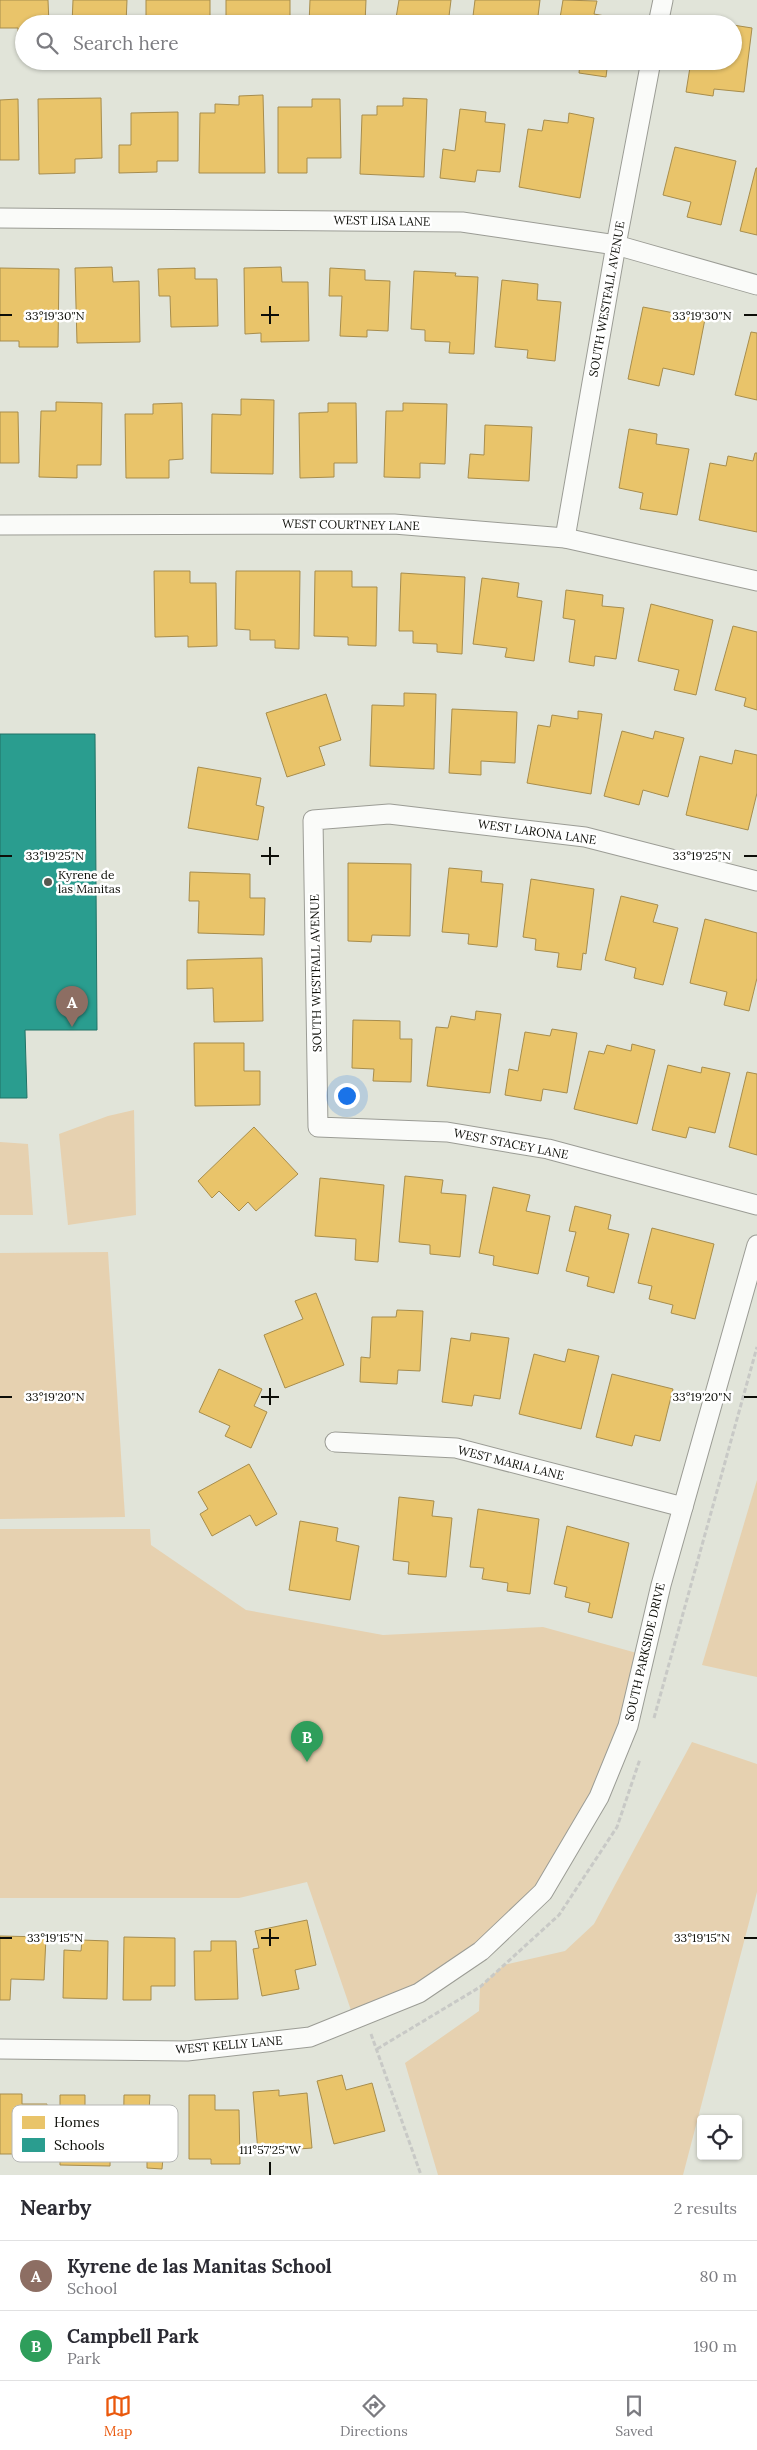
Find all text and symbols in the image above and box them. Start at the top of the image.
search box [15,15,742,70]
icon: search [33,29,61,57]
text: Search here [73,31,179,55]
street label: WEST LISA LANE [334,212,430,229]
street label: SOUTH WESTFALL AVENUE [585,220,628,378]
text: 33°19'30"N [25,308,85,323]
text: 33°19'30"N [672,308,732,323]
street label: WEST COURTNEY LANE [282,516,420,533]
street label: WEST LARONA LANE [477,816,597,847]
text: 33°19'25"N [26,848,84,863]
text: 33°19'25"N [673,848,731,863]
place label: Kyrene de las Manitas [58,867,121,896]
marker: Kyrene de las Manitas [42,876,54,888]
street label: SOUTH WESTFALL AVENUE [307,894,324,1052]
pin: A [56,986,88,1027]
your location [334,1083,360,1109]
street label: WEST STACEY LANE [452,1125,570,1162]
text: 33°19'20"N [25,1389,85,1404]
text: 33°19'20"N [672,1389,732,1404]
street label: WEST MARIA LANE [456,1442,566,1483]
street label: SOUTH PARKSIDE DRIVE [621,1581,668,1723]
pin: B [291,1721,323,1762]
text: 33°19'15"N [27,1930,83,1945]
text: 33°19'15"N [674,1930,730,1945]
street label: WEST KELLY LANE [175,2032,283,2057]
legend [12,2105,178,2162]
text: Homes [54,2113,99,2131]
map controls [697,2115,742,2160]
button: locate [697,2115,742,2160]
text: Schools [54,2136,104,2154]
text: 111°57'25"W [239,2142,302,2157]
text: Nearby [20,2194,91,2221]
text: 2 results [674,2198,737,2218]
text: Kyrene de las Manitas School [67,2254,332,2278]
text: A [31,2266,41,2286]
text: 80 m [700,2266,737,2286]
text: School [67,2278,117,2298]
text: Campbell Park [67,2324,199,2348]
text: B [31,2336,41,2356]
text: 190 m [693,2336,737,2356]
text: Park [67,2348,100,2368]
tab: Map [104,2392,132,2440]
tab: Directions [340,2392,408,2440]
tab: Saved [615,2392,653,2440]

